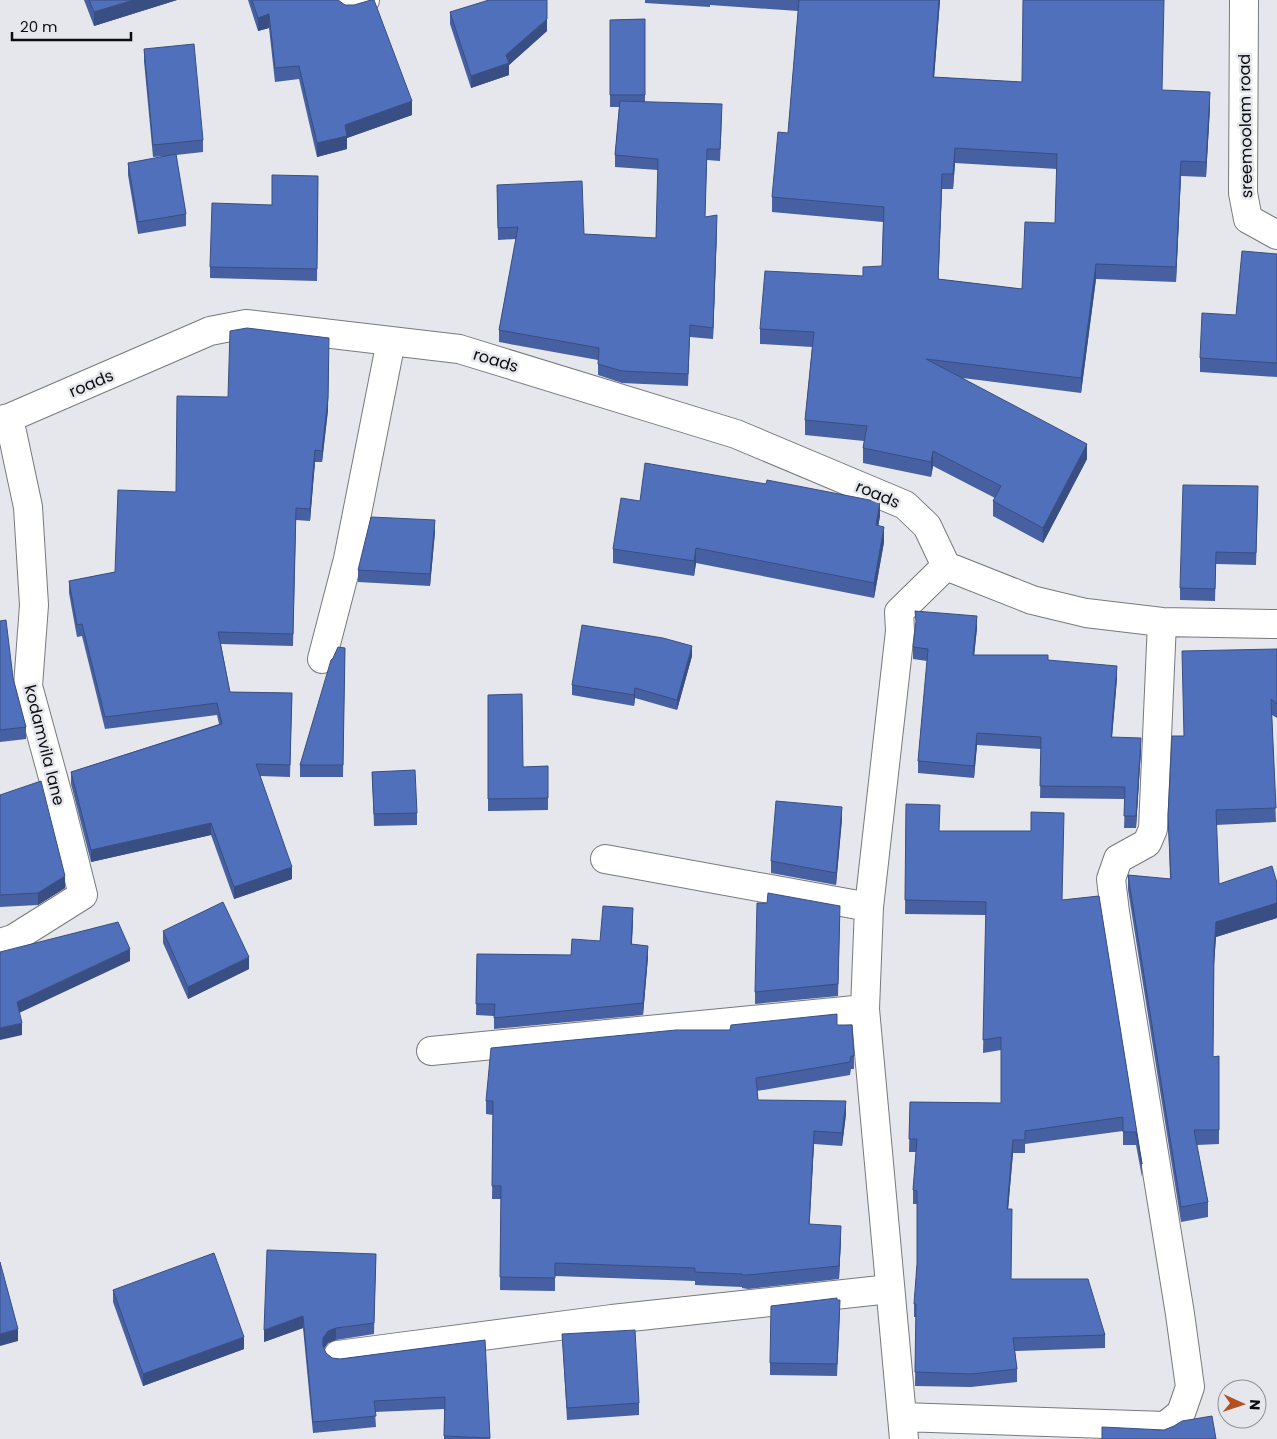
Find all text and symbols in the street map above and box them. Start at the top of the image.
scale bar [12,10,131,42]
text: 20 m [20,16,58,37]
street label: sreemoolam road [1233,54,1258,198]
street label: roads [470,343,521,378]
street label: roads [65,364,117,403]
street label: roads [852,475,904,514]
street label: kodamvila lane [18,682,71,808]
north arrow [1217,1379,1267,1429]
text: N [1245,1399,1265,1410]

